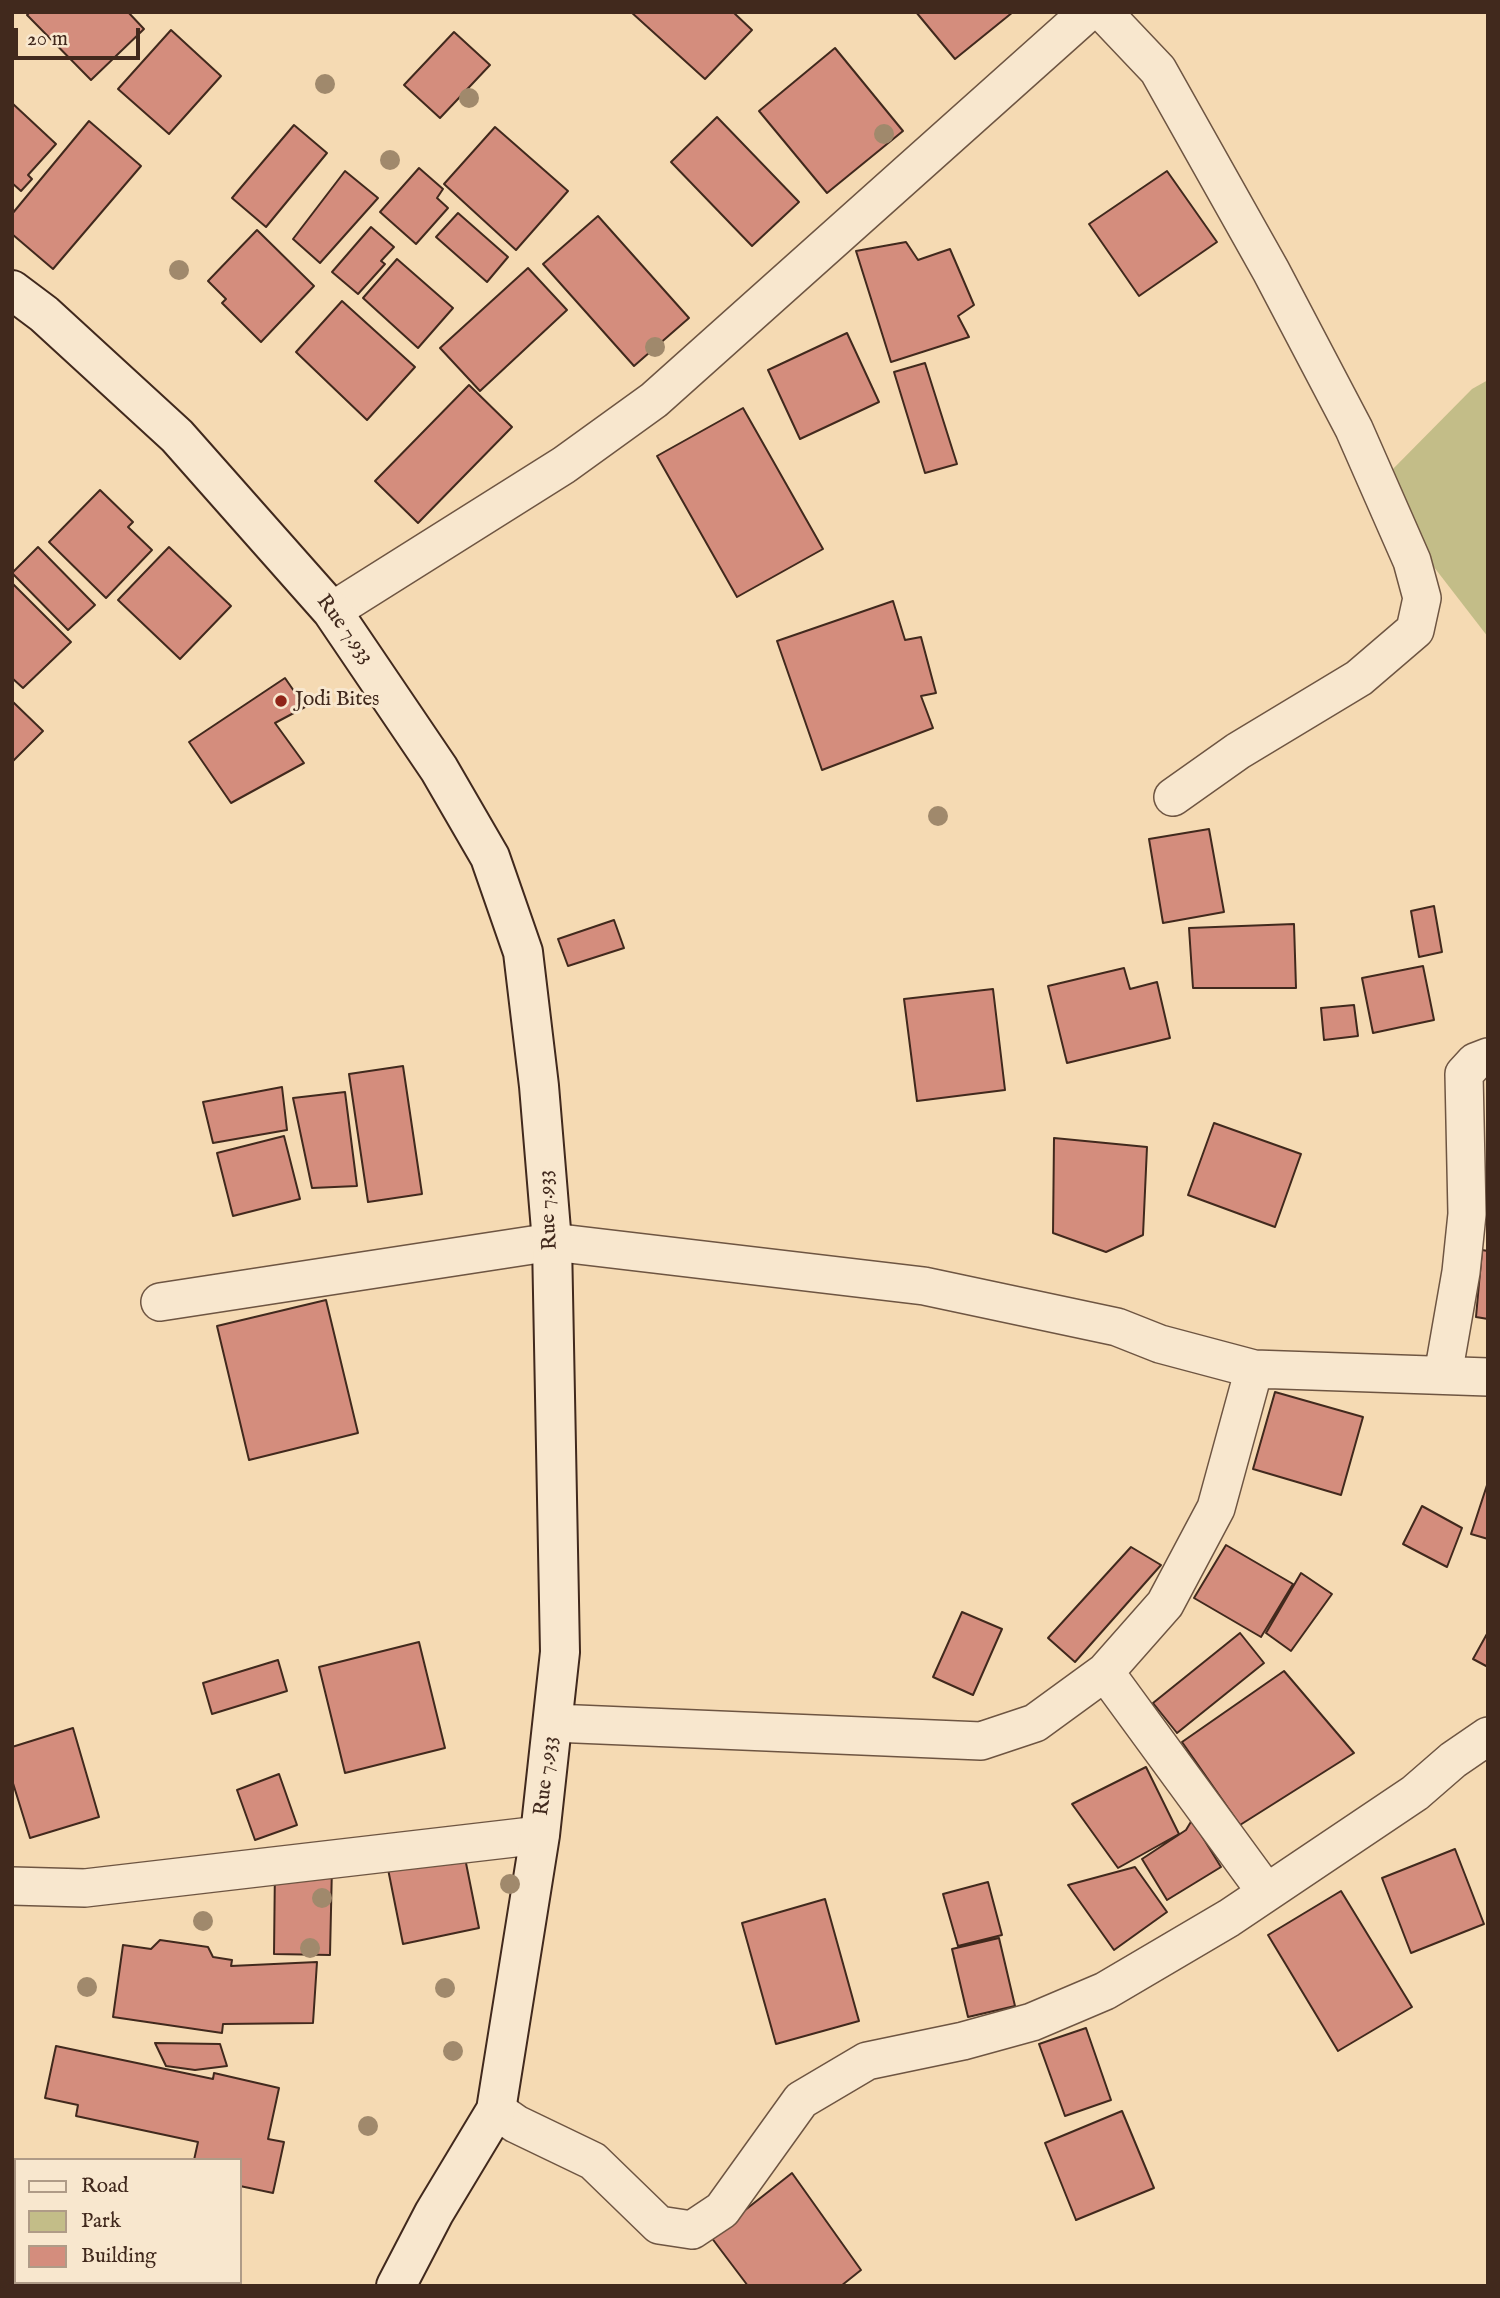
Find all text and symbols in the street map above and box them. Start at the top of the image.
scale bar [18,14,144,58]
text: 20 m [27,26,68,53]
street label: Rue 7.933 [310,590,378,670]
place label: Jodi Bites [295,688,379,714]
marker: Jodi Bites [273,693,289,709]
street label: Rue 7.933 [534,1169,564,1251]
street label: Rue 7.933 [530,1735,564,1817]
legend [14,2158,242,2284]
text: Road [81,2173,128,2200]
text: Park [81,2208,121,2235]
text: Building [81,2243,156,2270]

